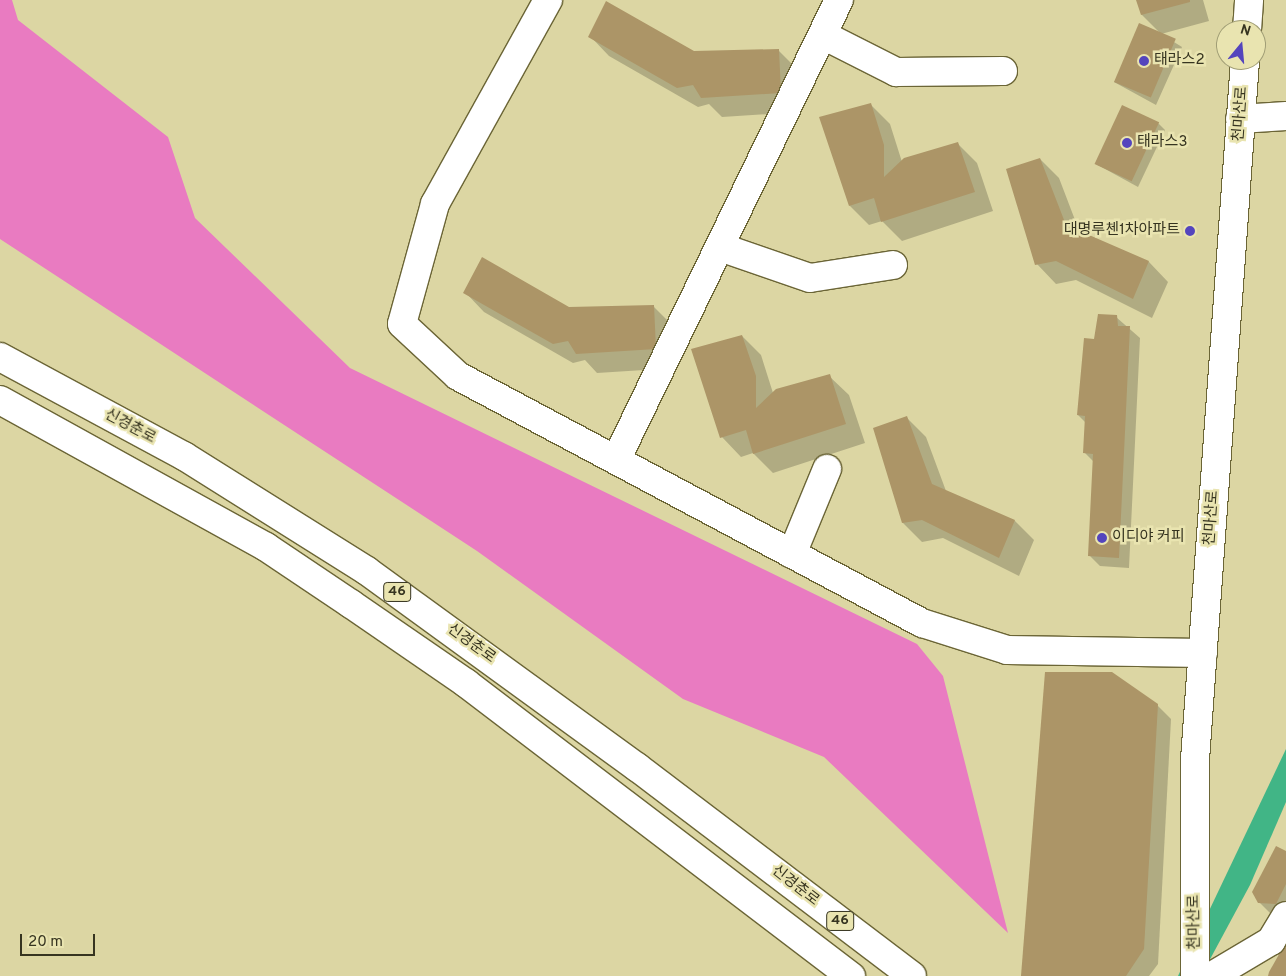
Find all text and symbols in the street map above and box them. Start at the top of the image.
north arrow [1216,20,1266,70]
text: N [1238,22,1253,41]
place label: 태라스2 [1154,52,1205,70]
marker: 태라스2 [1138,55,1150,67]
street label: 천마산로 [1230,86,1252,142]
place label: 태라스3 [1137,134,1187,152]
marker: 태라스3 [1121,137,1133,149]
place label: 대명루첸1차아파트 [1064,222,1180,240]
marker: 대명루첸1차아파트 [1184,225,1196,237]
street label: 신경춘로 [101,406,159,448]
street label: 천마산로 [1201,490,1223,546]
place label: 이디야 커피 [1112,529,1185,547]
marker: 이디야 커피 [1096,532,1108,544]
road number: 46 [382,580,412,604]
street label: 신경춘로 [443,620,499,668]
street label: 신경춘로 [768,862,822,910]
street label: 천마산로 [1186,894,1204,950]
road number: 46 [825,909,855,932]
scale bar [22,924,98,956]
text: 20 m [28,933,63,952]

